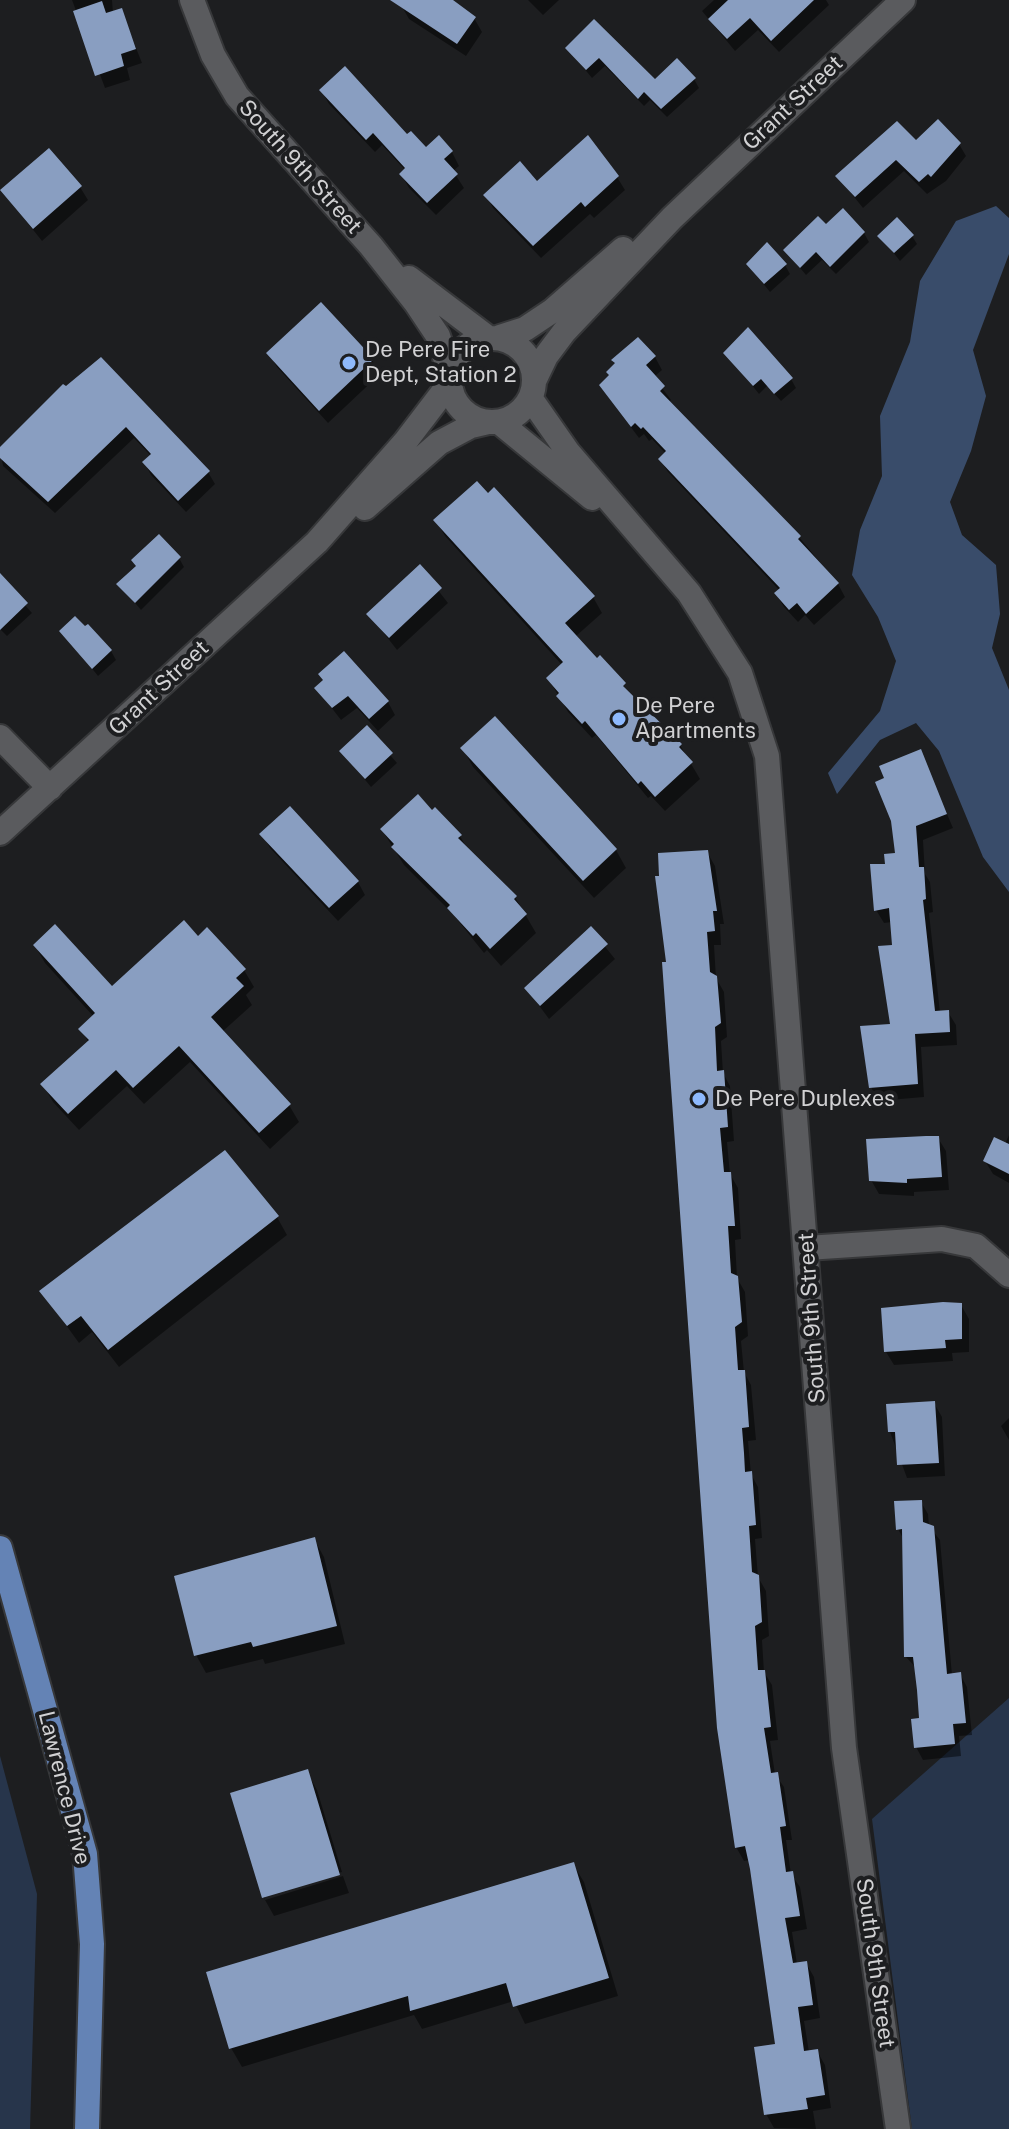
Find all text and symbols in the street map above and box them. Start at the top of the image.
street label: Grant Street [738,50,848,156]
street label: South 9th Street [233,95,367,239]
place label: De Pere Fire Dept, Station 2 [365,337,517,388]
marker: De Pere Fire Dept, Station 2 [340,354,358,372]
street label: Grant Street [104,635,214,741]
place label: De Pere Apartments [635,693,756,744]
marker: De Pere Apartments [610,710,628,728]
place label: De Pere Duplexes [715,1086,895,1112]
marker: De Pere Duplexes [690,1090,708,1108]
street label: South 9th Street [793,1232,831,1404]
street label: Lawrence Drive [32,1709,96,1867]
street label: South 9th Street [850,1876,900,2050]

